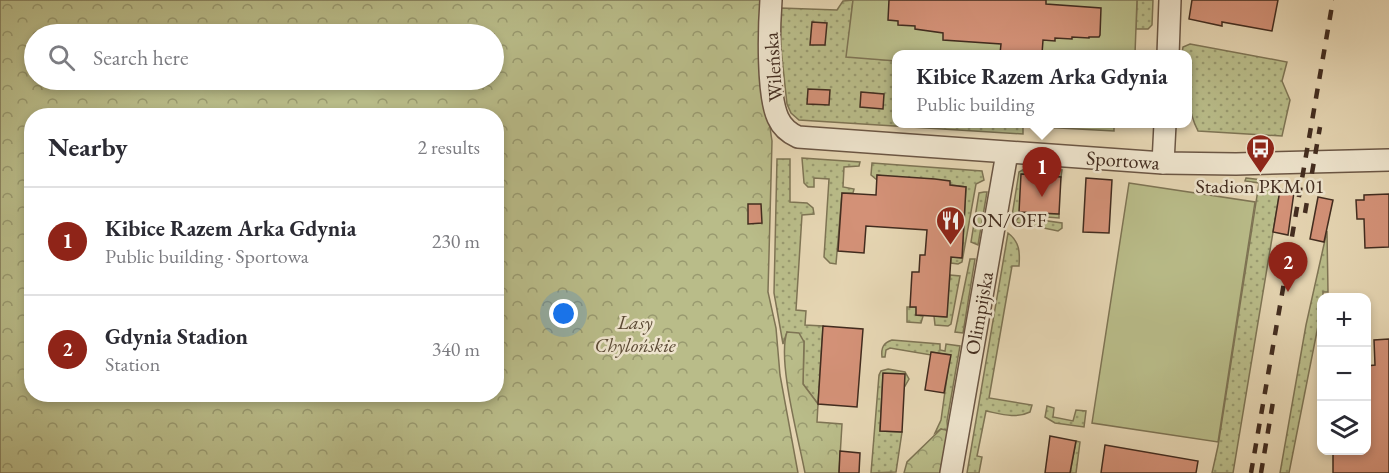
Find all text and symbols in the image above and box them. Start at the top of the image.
search box [24,24,504,90]
street label: Wileńska [758,31,788,103]
icon: search [45,41,78,74]
text: Search here [93,43,188,72]
popup [892,50,1192,128]
text: Kibice Razem Arka Gdynia [916,62,1168,91]
text: Public building [916,91,1035,117]
text: Nearby [48,130,128,164]
bus stop icon: Stadion PKM 01 [1244,132,1276,174]
text: 2 results [417,134,480,160]
street label: Sportowa [1085,144,1161,176]
pin: 1 [1022,148,1062,197]
place label: Stadion PKM 01 [1196,173,1324,199]
restaurant icon: ON/OFF [935,204,967,246]
place label: ON/OFF [972,207,1047,233]
text: Kibice Razem Arka Gdynia [105,214,356,243]
text: 1 [62,228,73,254]
text: 230 m [432,228,480,254]
pin: 2 [1268,242,1308,292]
text: Public building · Sportowa [105,243,309,269]
street label: Olimpijska [959,269,999,357]
map controls [1317,293,1371,455]
button: + [1317,293,1371,347]
your location [549,299,578,328]
park label: Lasy Chylońskie [595,309,676,358]
text: Gdynia Stadion [105,322,248,351]
text: 2 [62,336,73,362]
text: 340 m [432,336,480,362]
button: − [1317,347,1371,401]
text: Station [105,351,160,377]
button: layers [1317,401,1371,455]

